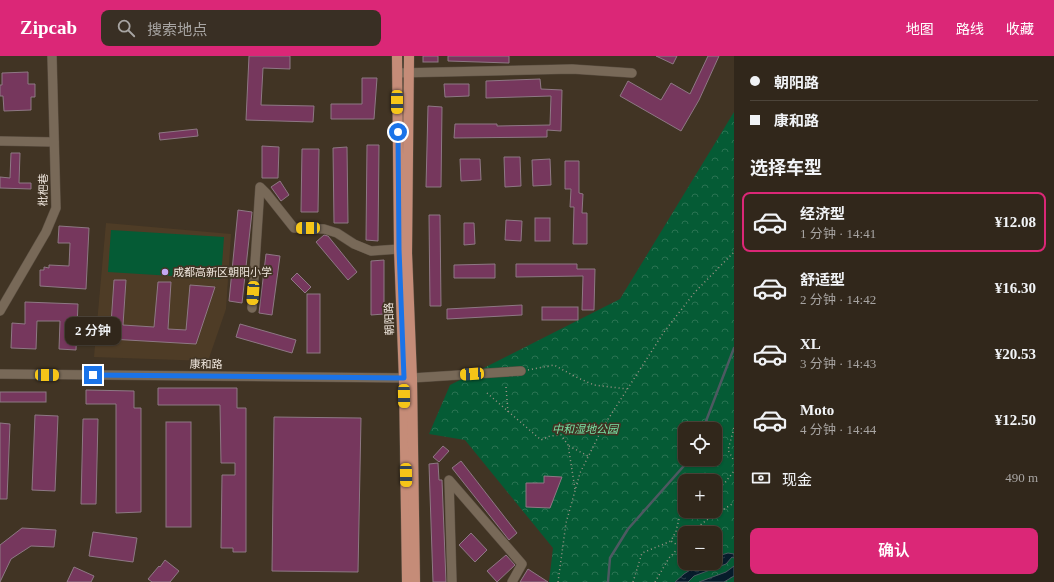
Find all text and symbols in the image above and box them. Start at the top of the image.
search box [101,10,381,46]
text: Zipcab [20,17,77,38]
icon: search [115,17,137,39]
text: 搜索地点 [147,22,207,38]
text: 地图 [906,22,934,37]
text: 路线 [956,22,984,37]
text: 收藏 [1006,22,1034,37]
text: 朝阳路 [774,75,819,91]
car [391,90,403,114]
text: 康和路 [774,113,819,129]
route start [389,123,407,141]
text: 选择车型 [750,158,822,178]
street label: 枇杷巷 [37,173,49,207]
icon: car [752,204,788,240]
text: 经济型 [800,206,845,222]
text: ¥12.08 [995,214,1036,230]
car [296,222,320,234]
text: 1 分钟 · 14:41 [800,226,876,241]
place label: 成都高新区朝阳小学 [173,266,272,278]
marker: 成都高新区朝阳小学 [160,267,170,277]
icon: car [752,270,788,306]
text: 舒适型 [800,272,845,288]
text: ¥16.30 [995,280,1036,296]
car [246,281,260,305]
text: 2 分钟 · 14:42 [800,292,876,307]
street label: 朝阳路 [382,302,396,336]
callout: 2 分钟 [65,317,121,345]
text: 2 分钟 [75,323,111,338]
icon: car [752,336,788,372]
text: XL [800,336,821,352]
text: ¥20.53 [995,346,1036,362]
text: 3 分钟 · 14:43 [800,356,876,371]
street label: 康和路 [189,358,223,370]
route end [84,366,102,384]
car [460,367,484,381]
car [35,369,59,381]
car [398,384,410,408]
icon: car [752,402,788,438]
text: Moto [800,402,834,418]
text: ¥12.50 [995,412,1036,428]
map controls [678,422,722,570]
button: locate [678,422,722,466]
text: 4 分钟 · 14:44 [800,422,876,437]
park label: 中和湿地公园 [552,423,620,435]
car [400,463,412,487]
icon: cash [750,467,772,489]
text: 490 m [1005,470,1038,485]
text: 现金 [782,472,812,488]
button: + [678,474,722,518]
button: − [678,526,722,570]
button: 确认 [750,528,1038,574]

